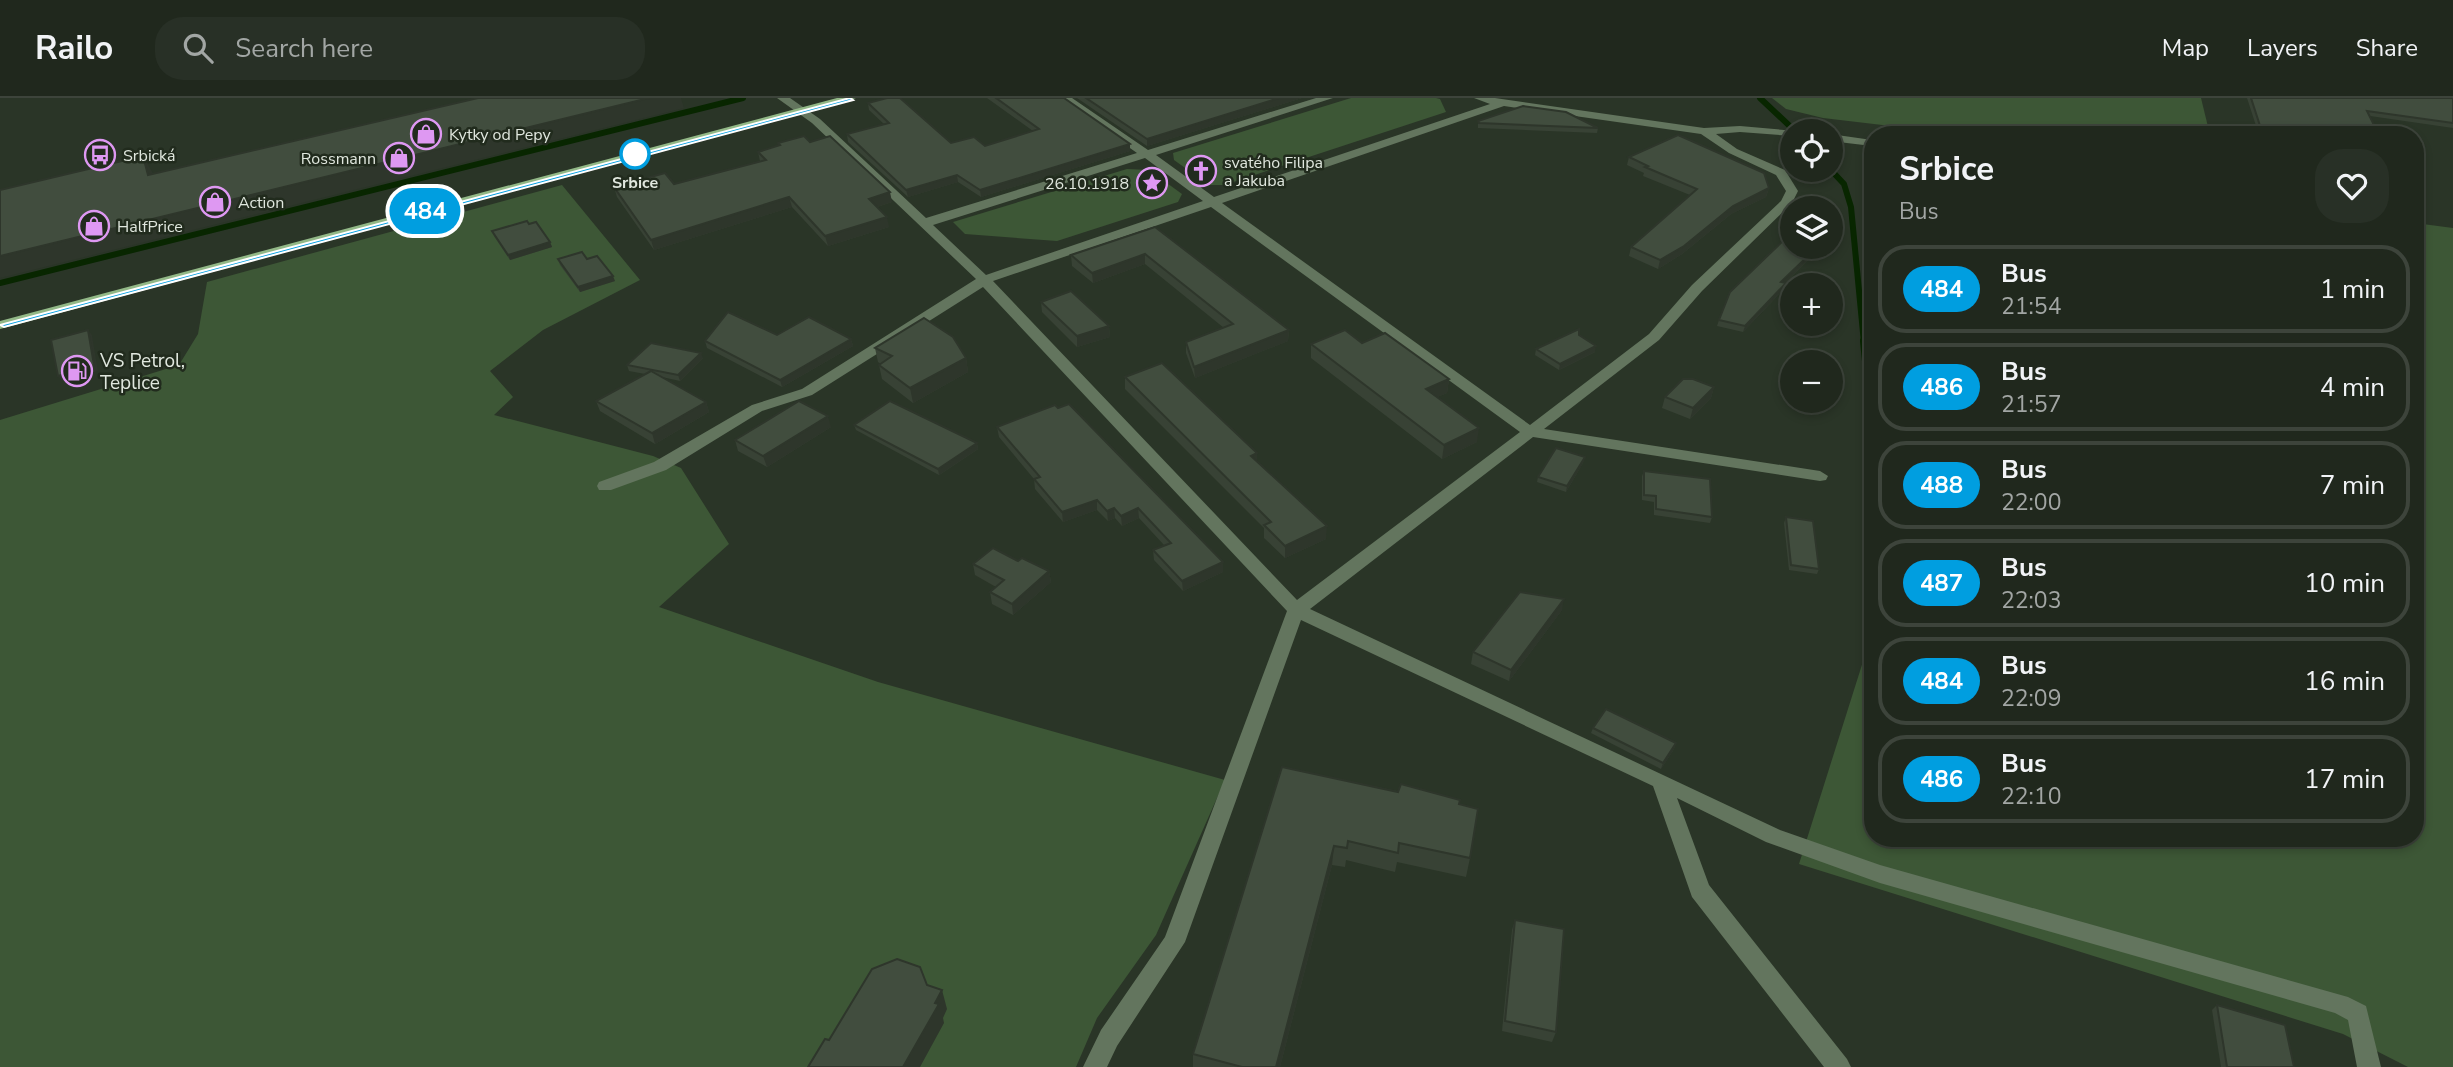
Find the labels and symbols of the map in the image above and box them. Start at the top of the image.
shop icon: Kytky od Pepy [409,117,443,151]
place label: Kytky od Pepy [449,124,551,146]
bus stop icon: Srbická [83,138,117,172]
marker: Srbice [620,139,650,169]
shop icon: Rossmann [382,141,416,175]
place label: Srbická [123,145,175,167]
place label: Rossmann [301,148,376,170]
place label: svatého Filipa a Jakuba [1224,152,1323,192]
church icon: svatého Filipa a Jakuba [1184,154,1218,188]
place icon: 26.10.1918 [1135,166,1169,200]
place label: Srbice [612,172,658,194]
place label: 26.10.1918 [1045,173,1129,195]
shop icon: Action [198,185,232,219]
line badge: 484 [385,188,465,234]
place label: Action [238,192,284,214]
shop icon: HalfPrice [77,209,111,243]
place label: HalfPrice [117,216,183,238]
place label: VS Petrol, Teplice [99,348,185,396]
fuel station icon: VS Petrol, Teplice [60,354,94,388]

